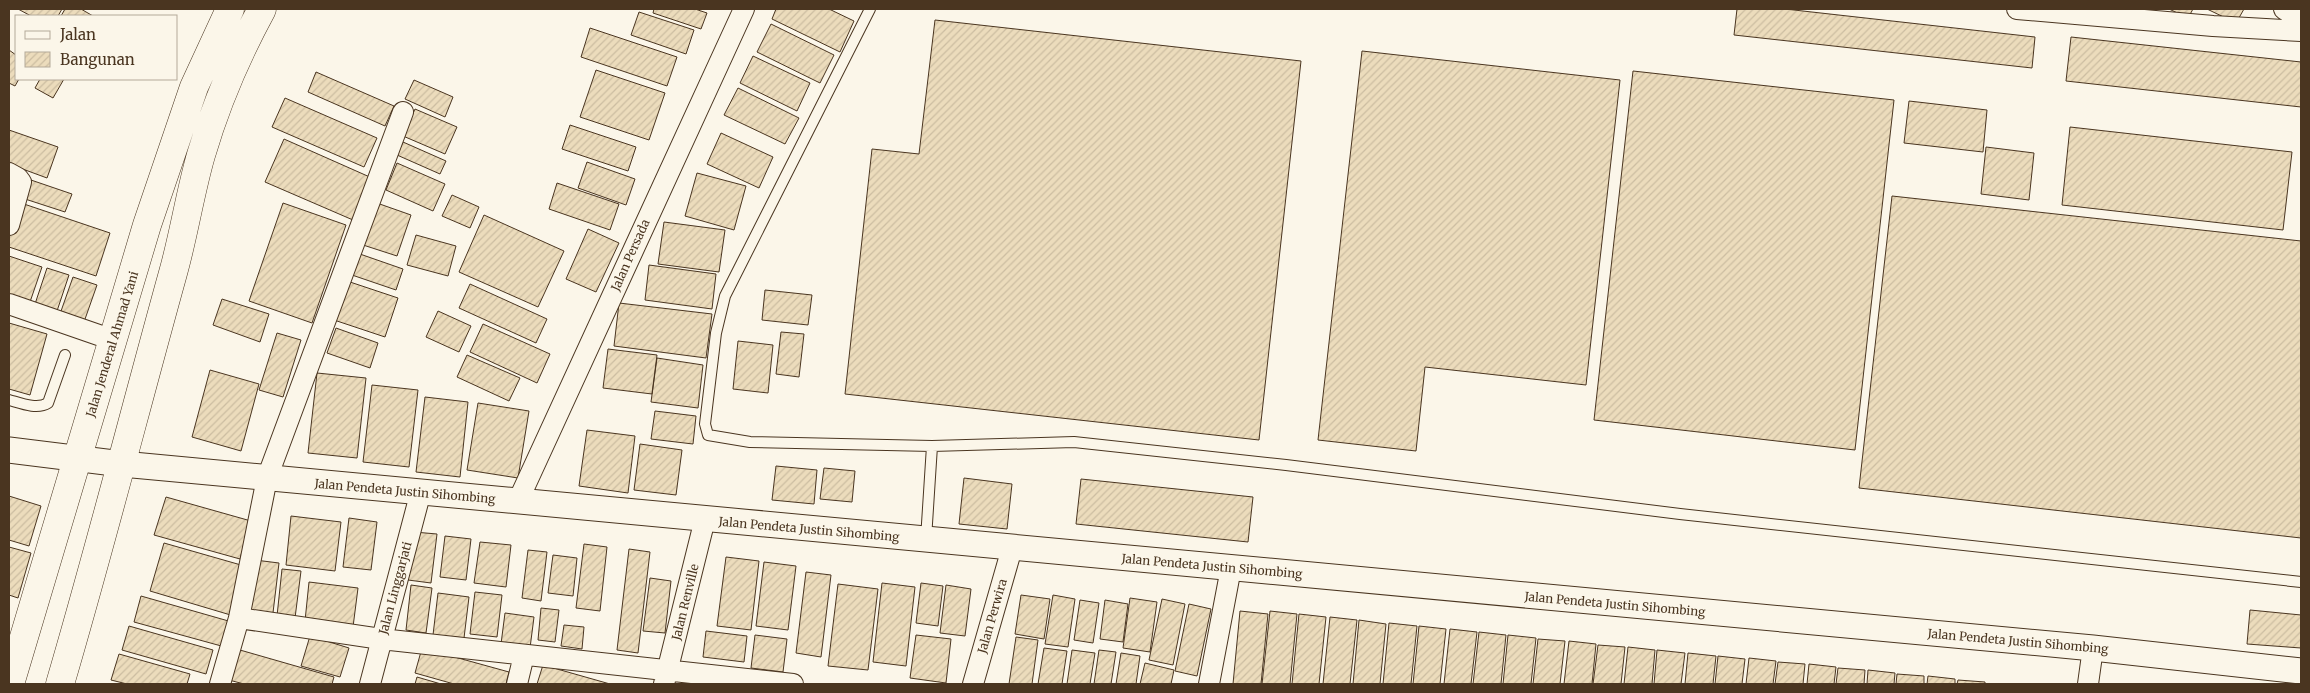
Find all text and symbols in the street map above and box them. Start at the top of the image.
legend [15,15,178,80]
text: Jalan [59,25,96,44]
text: Bangunan [60,50,135,69]
street label: Jalan Persada [607,216,653,294]
street label: Jalan Jenderal Ahmad Yani [82,269,141,420]
street label: Jalan Pendeta Justin Sihombing [313,476,497,506]
street label: Jalan Pendeta Justin Sihombing [717,514,901,544]
street label: Jalan Linggarjati [375,540,415,637]
street label: Jalan Pendeta Justin Sihombing [1120,551,1304,581]
street label: Jalan Renville [668,562,702,643]
street label: Jalan Perwira [974,576,1010,656]
street label: Jalan Pendeta Justin Sihombing [1523,589,1707,619]
street label: Jalan Pendeta Justin Sihombing [1926,626,2110,656]

